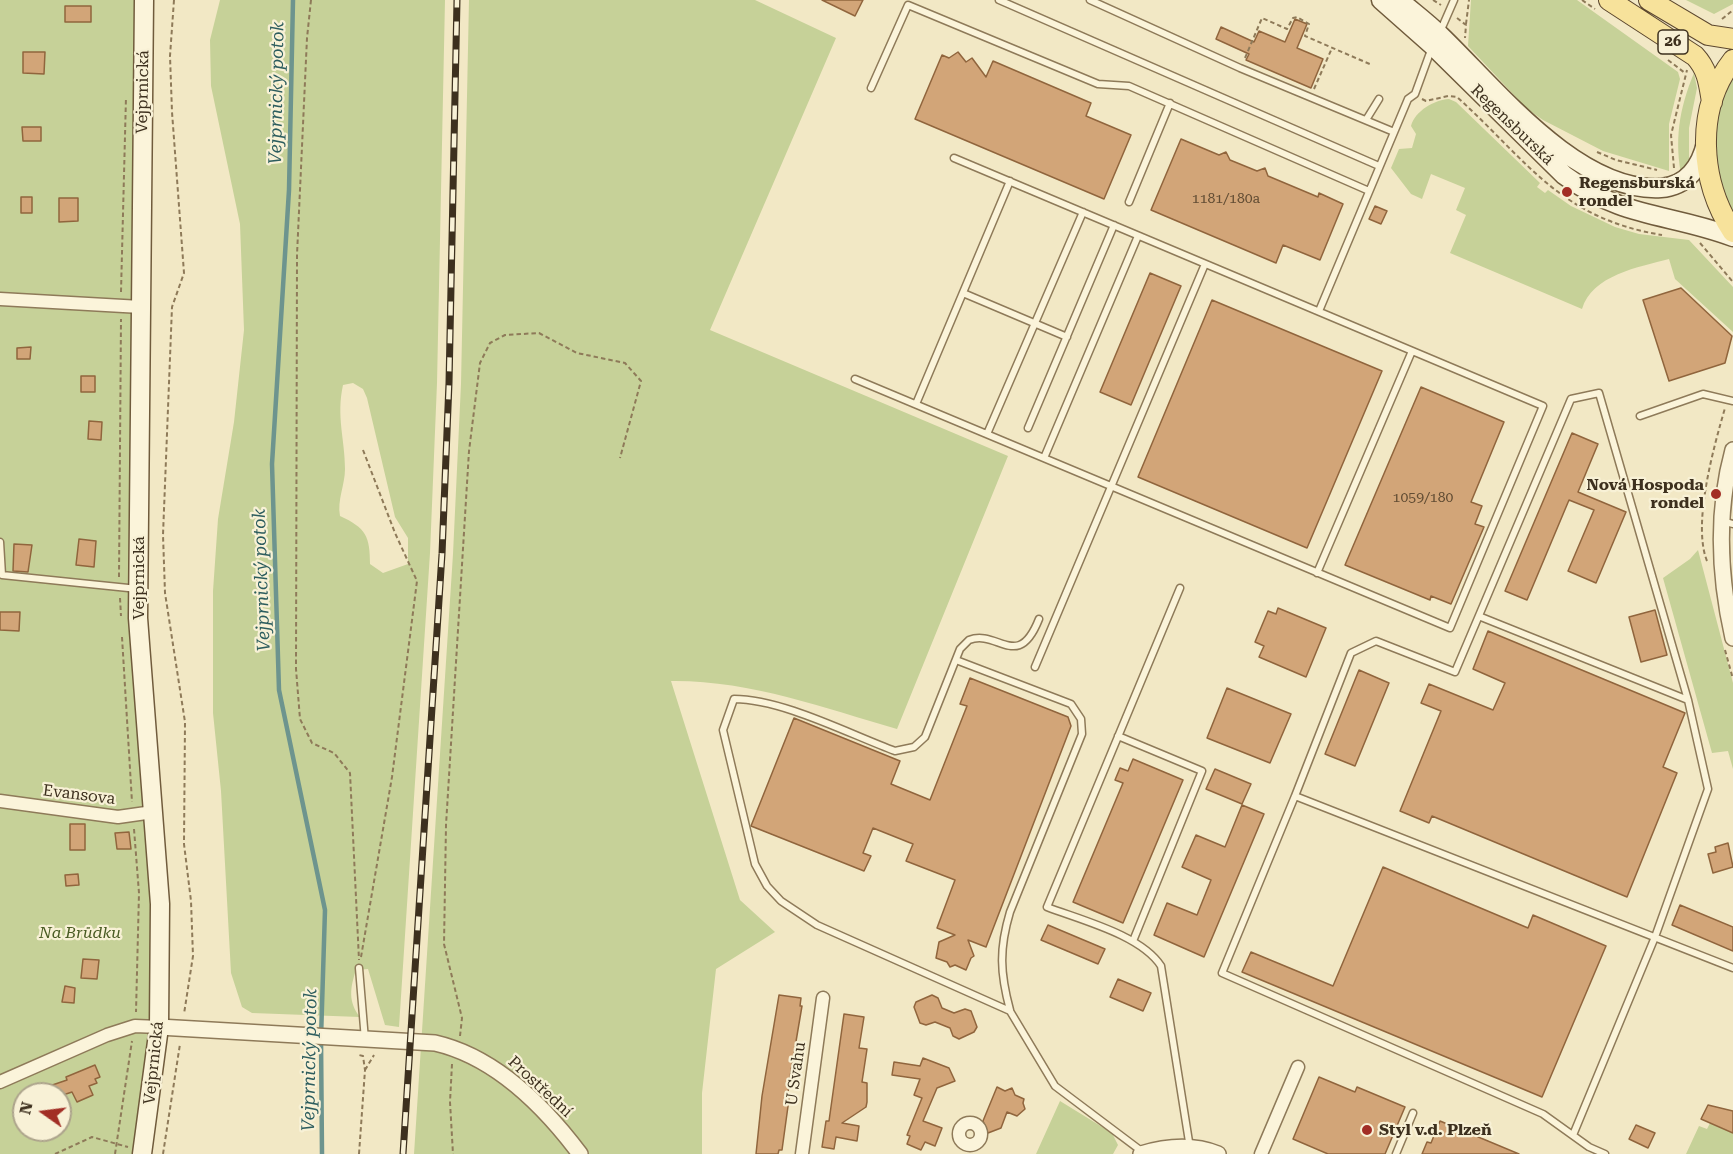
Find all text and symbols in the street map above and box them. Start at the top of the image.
water label: Vejprnický potok [265,21,289,165]
road number: 26 [1658,30,1688,54]
street label: Vejprnická [133,50,153,134]
street label: Regensburská [1467,81,1557,169]
place label: Regensburská rondel [1579,173,1695,211]
marker: Regensburská rondel [1560,185,1574,199]
house number: 1181/180a [1192,191,1260,207]
place label: Nová Hospoda rondel [1587,475,1704,513]
marker: Nová Hospoda rondel [1709,487,1723,501]
house number: 1059/180 [1393,490,1453,506]
water label: Vejprnický potok [249,508,275,652]
street label: Vejprnická [129,536,149,620]
street label: Evansova [42,781,116,809]
park label: Na Brůdku [39,923,121,943]
water label: Vejprnický potok [298,988,322,1132]
street label: Vejprnická [140,1020,168,1106]
street label: U Svahu [782,1041,810,1107]
street label: Prostřední [504,1052,576,1122]
north arrow [12,1082,72,1142]
text: N [15,1100,37,1116]
place label: Styl v.d. Plzeň [1379,1120,1492,1140]
marker: Styl v.d. Plzeň [1360,1123,1374,1137]

